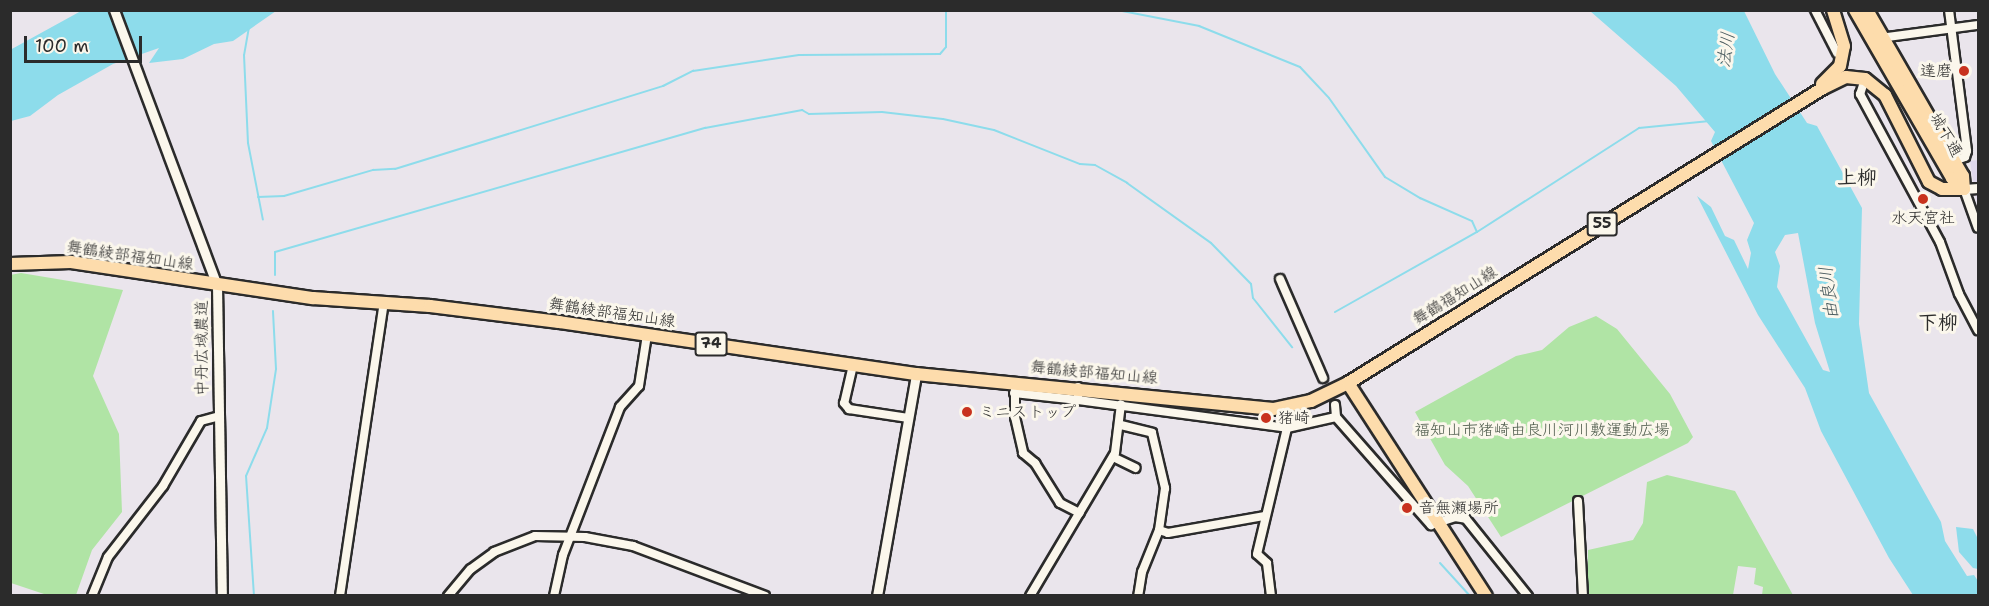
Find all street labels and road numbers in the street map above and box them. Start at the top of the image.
street label: 城下通 [1926,109,1966,161]
road number: 55 [1586,212,1618,236]
street label: 舞鶴綾部福知山線 [65,238,195,274]
street label: 舞鶴福知山線 [1409,262,1501,330]
street label: 舞鶴綾部福知山線 [547,295,677,331]
street label: 中丹広域農道 [192,300,212,396]
road number: 74 [694,332,728,356]
street label: 舞鶴綾部福知山線 [1029,358,1159,388]

